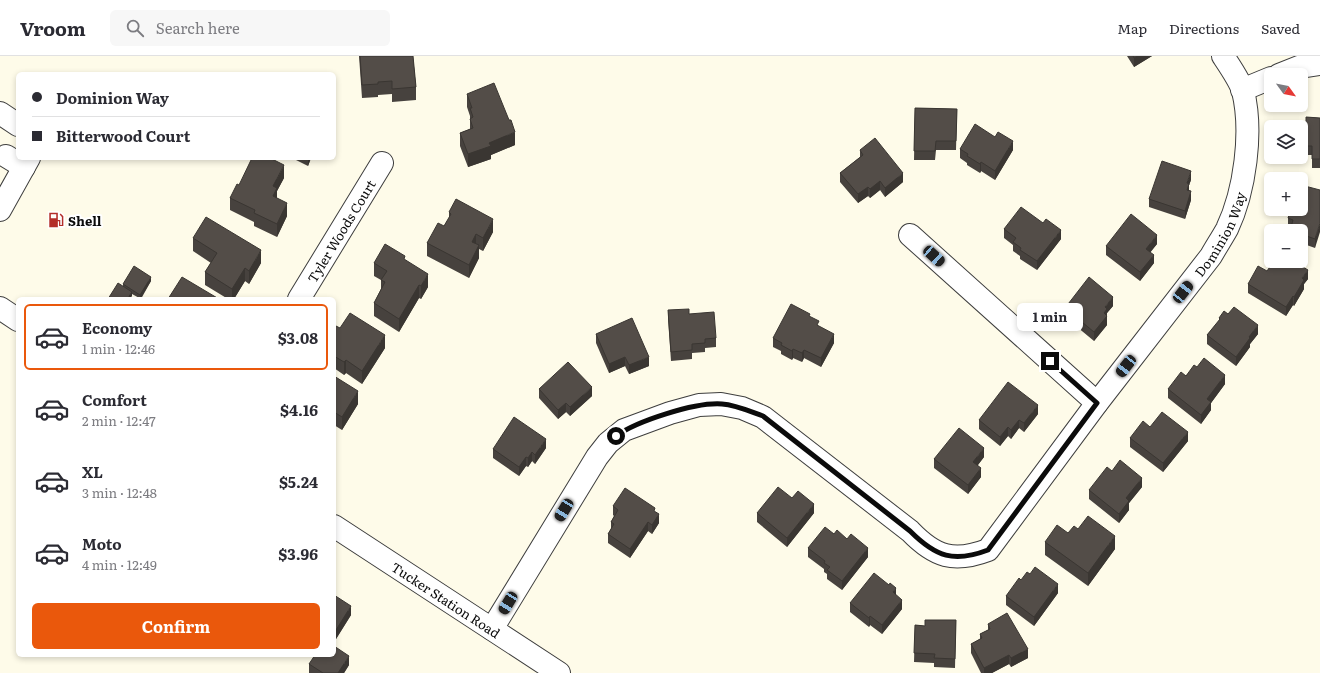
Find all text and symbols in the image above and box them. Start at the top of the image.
search box [110,10,390,46]
text: Vroom [20,14,86,42]
text: Search here [156,16,240,39]
icon: search [124,17,146,39]
text: Map [1117,18,1147,38]
text: Directions [1169,18,1239,38]
text: Saved [1261,18,1300,38]
north arrow [1264,68,1308,112]
map controls [1264,68,1308,268]
text: Dominion Way [56,86,169,109]
button: layers [1264,120,1308,164]
text: Bitterwood Court [56,124,190,147]
button: + [1264,172,1308,216]
street label: Tyler Woods Court [302,175,380,286]
street label: Dominion Way [1189,189,1249,280]
fuel station icon: Shell [47,211,65,229]
place label: Shell [68,211,102,230]
button: − [1264,224,1308,268]
car [921,244,947,268]
car [1171,279,1195,305]
callout: 1 min [1017,303,1083,331]
text: 1 min [1033,307,1067,326]
text: Economy [82,316,152,339]
icon: car [34,319,70,355]
text: $3.08 [278,326,318,349]
text: 1 min · 12:46 [82,339,155,358]
route end [1041,352,1059,370]
car [1114,353,1138,379]
text: Comfort [82,388,147,411]
icon: car [34,391,70,427]
text: $4.16 [280,398,318,421]
text: 2 min · 12:47 [82,411,156,430]
route start [607,427,625,445]
text: XL [82,460,103,483]
icon: car [34,463,70,499]
text: $5.24 [279,470,318,493]
text: 3 min · 12:48 [82,483,157,502]
car [553,497,575,523]
text: Moto [82,532,122,555]
icon: car [34,535,70,571]
text: $3.96 [278,542,318,565]
text: 4 min · 12:49 [82,555,157,574]
street label: Tucker Station Road [388,557,504,642]
car [497,590,519,616]
button: Confirm [32,603,320,649]

